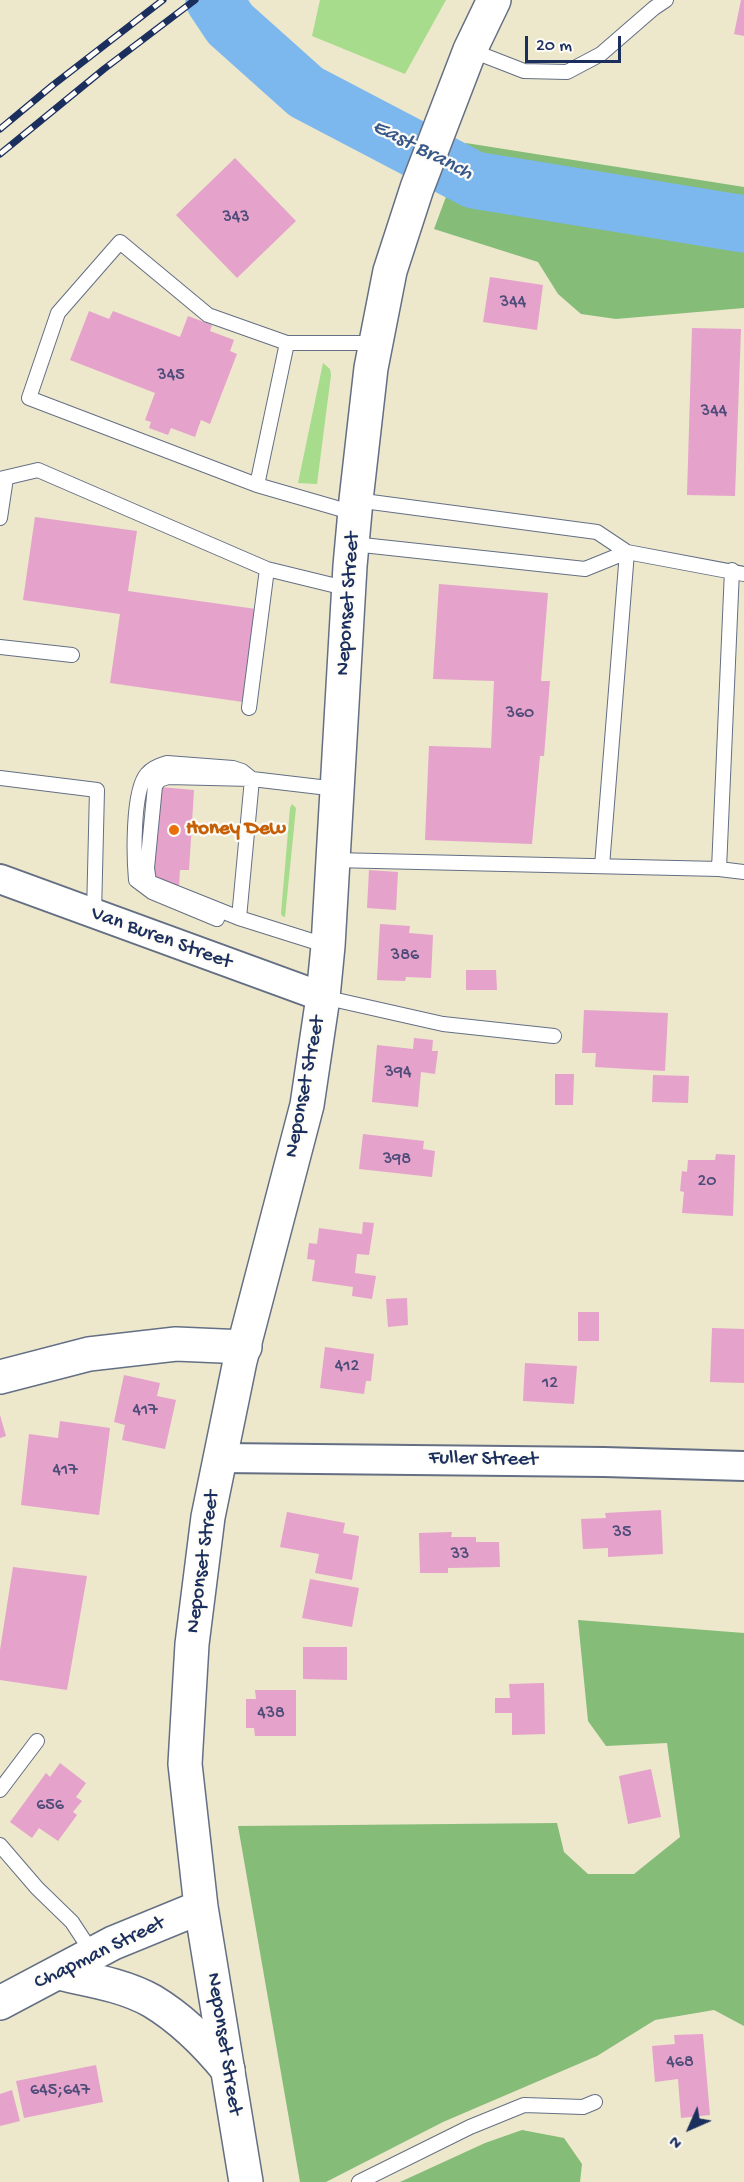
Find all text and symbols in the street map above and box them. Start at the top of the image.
scale bar [528,24,624,62]
text: 20 m [536,36,572,57]
water label: East Branch [367,114,477,188]
house number: 343 [222,207,250,229]
house number: 344 [500,292,526,314]
house number: 345 [157,365,185,387]
house number: 344 [701,401,727,423]
street label: Neponset Street [331,531,367,677]
house number: 360 [506,703,534,725]
place label: Honey Dew [186,817,286,843]
marker: Honey Dew [167,823,181,837]
street label: Van Buren Street [87,902,235,976]
house number: 386 [391,945,419,967]
street label: Neponset Street [280,1014,332,1160]
house number: 394 [385,1062,411,1084]
house number: 398 [383,1149,411,1171]
house number: 20 [697,1171,717,1193]
house number: 412 [335,1356,359,1378]
house number: 12 [542,1373,558,1395]
house number: 417 [132,1400,158,1422]
street label: Fuller Street [428,1446,538,1474]
house number: 417 [52,1460,78,1482]
street label: Neponset Street [182,1489,226,1635]
house number: 35 [613,1522,631,1544]
house number: 33 [451,1544,469,1566]
house number: 438 [257,1703,285,1725]
house number: 656 [36,1795,64,1817]
street label: Chapman Street [31,1912,169,1996]
street label: Neponset Street [199,1971,247,2117]
house number: 468 [666,2052,694,2074]
house number: 645;647 [30,2080,90,2102]
north arrow [660,2098,720,2158]
text: N [667,2131,687,2152]

